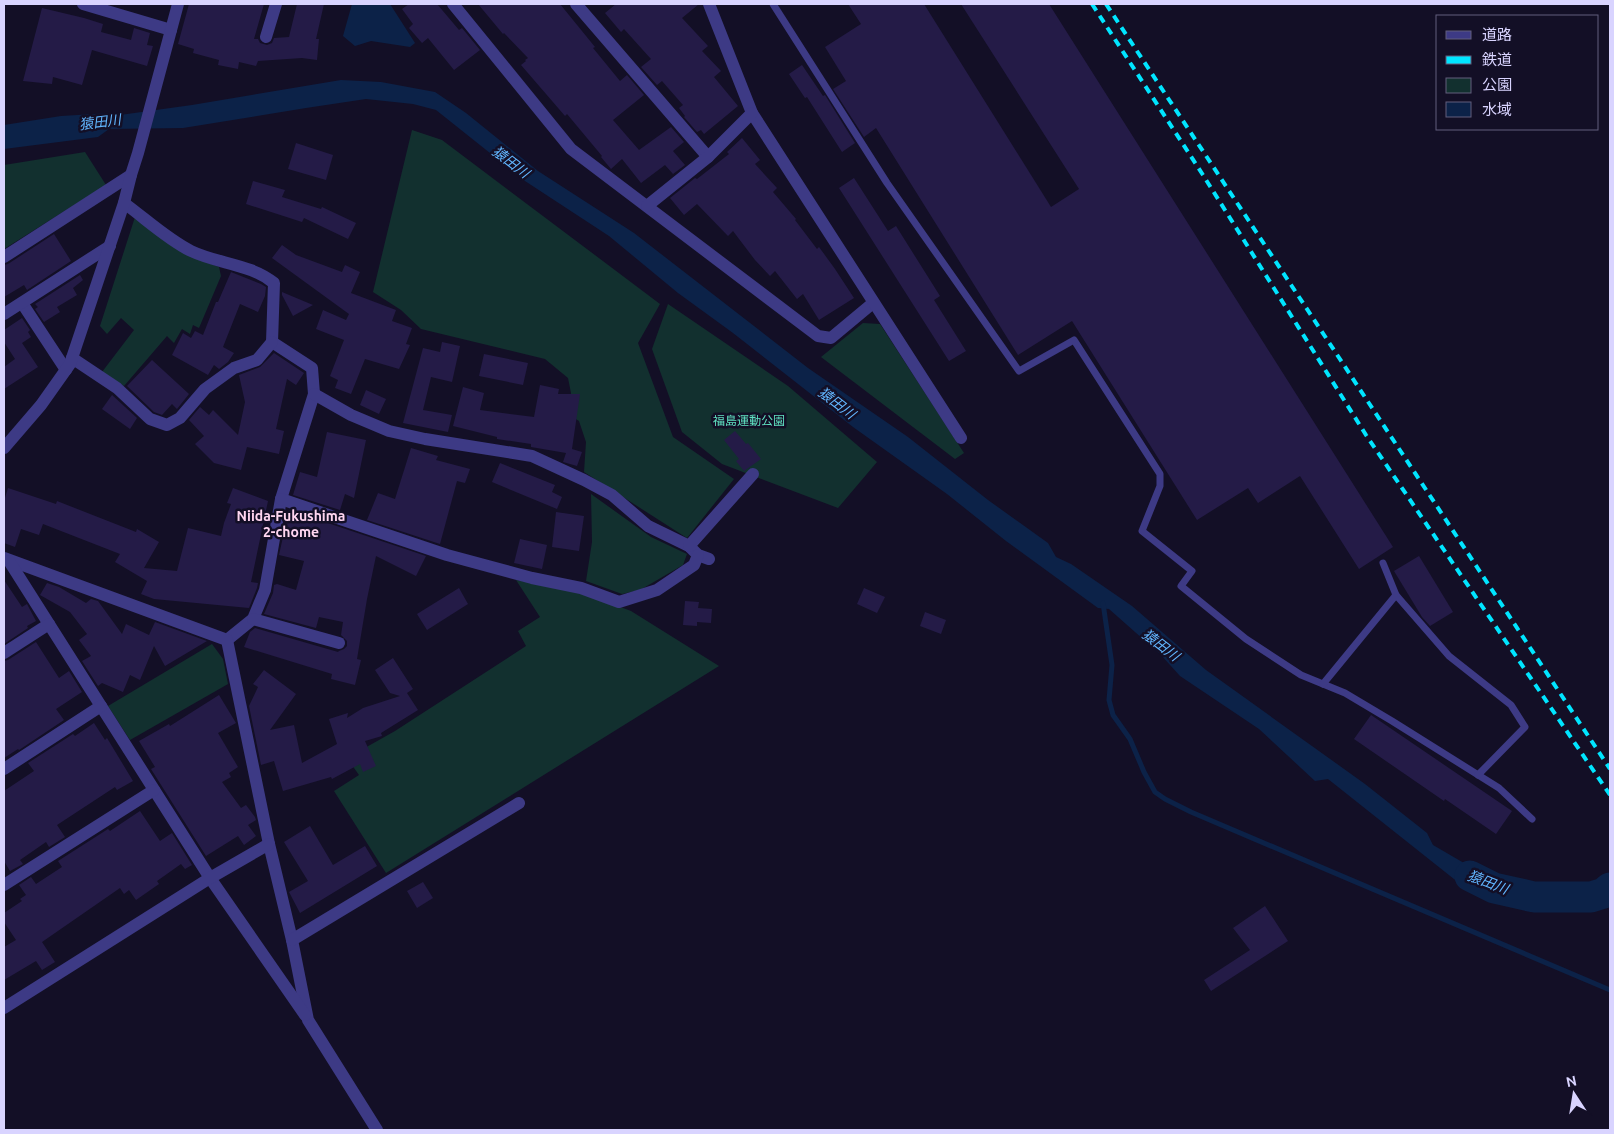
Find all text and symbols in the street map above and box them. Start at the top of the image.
legend [1436,15,1599,130]
text: 道路 [1482,26,1512,43]
text: 鉄道 [1482,51,1512,68]
text: 公園 [1482,76,1512,93]
text: 水域 [1482,101,1512,118]
water label: 猿田川 [78,111,124,132]
water label: 猿田川 [489,143,534,182]
water label: 猿田川 [815,384,860,423]
park label: 福島運動公園 [713,414,785,427]
district label: Niida-Fukushima 2-chome [237,508,345,540]
water label: 猿田川 [1139,626,1184,665]
water label: 猿田川 [1466,867,1512,898]
north arrow [1549,1069,1599,1119]
text: N [1565,1072,1578,1090]

